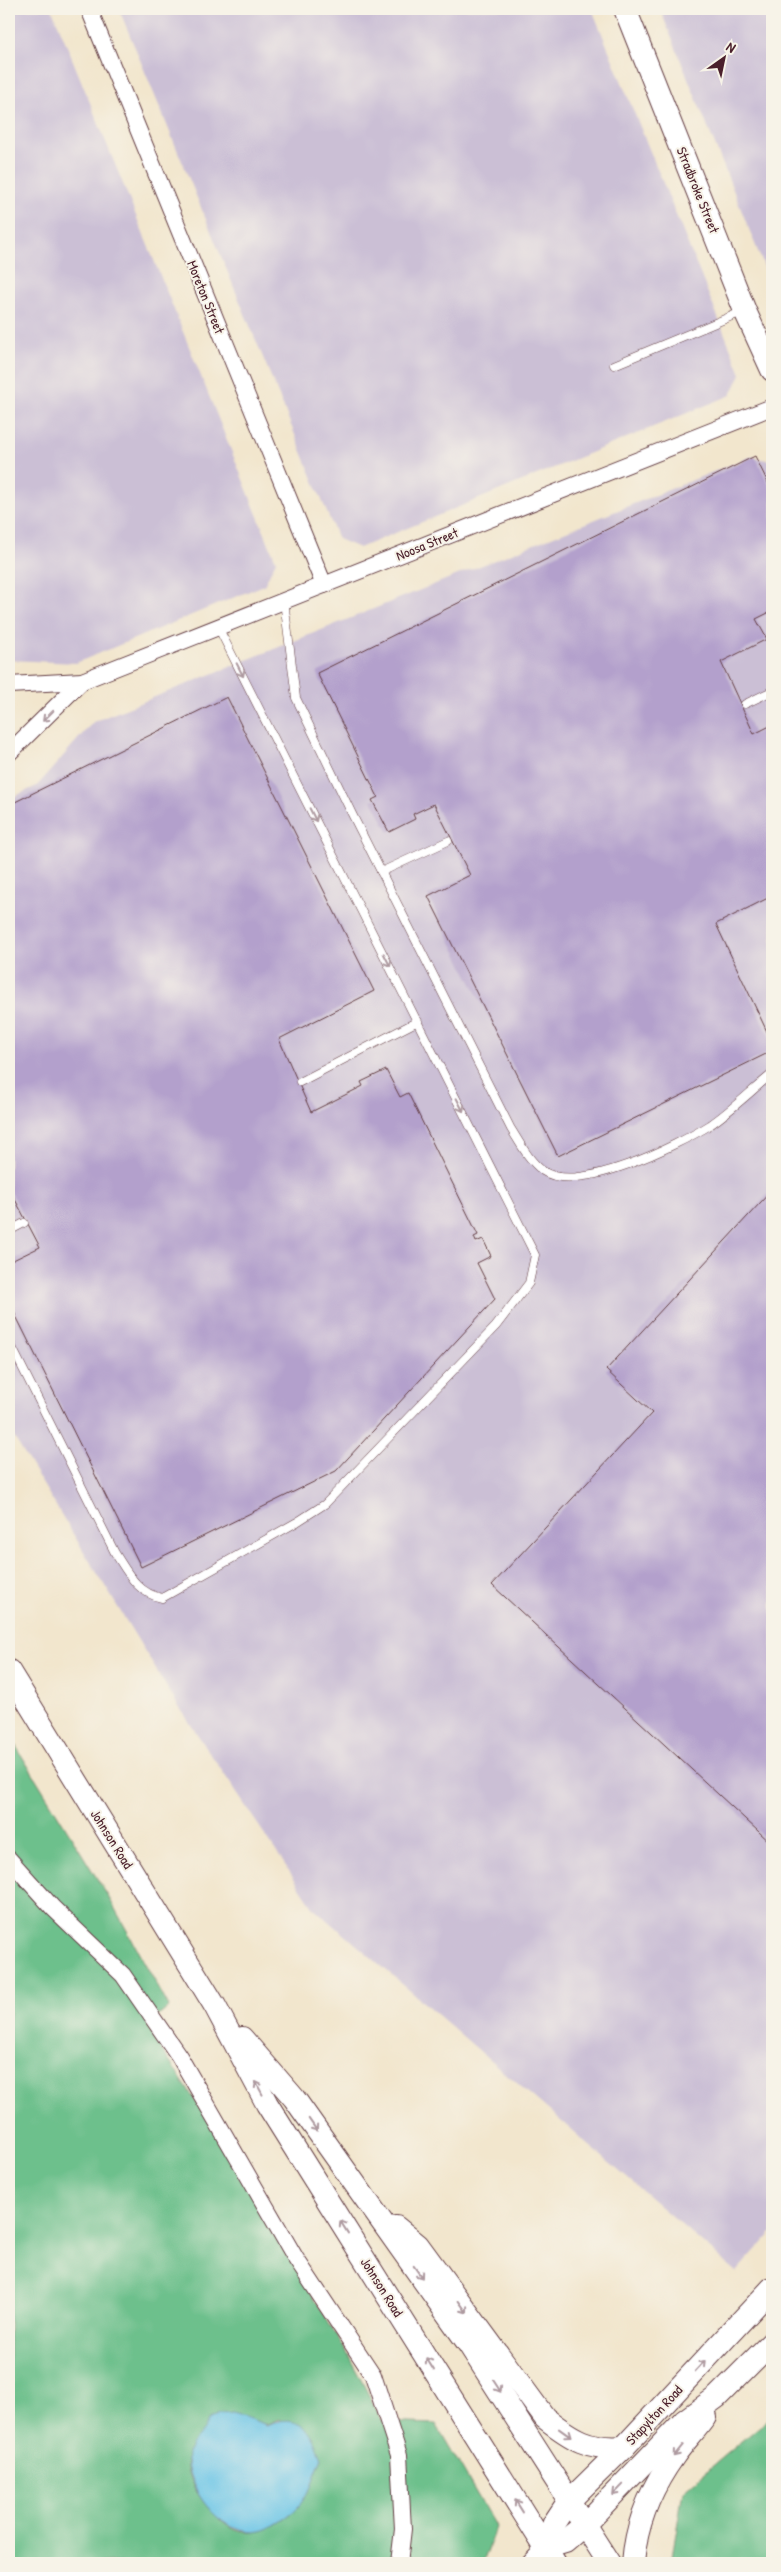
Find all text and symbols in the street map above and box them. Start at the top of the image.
north arrow [698,32,748,82]
text: N [723,37,740,57]
street label: Stradbroke Street [673,144,724,236]
street label: Moreton Street [183,257,230,336]
street label: Noosa Street [393,522,461,565]
one-way arrow [236,662,245,677]
one-way arrow [42,709,54,722]
one-way arrow [309,807,319,822]
one-way arrow [383,952,392,967]
one-way arrow [456,1097,465,1112]
street label: Johnson Road [87,1805,138,1872]
one-way arrow [254,2081,263,2096]
one-way arrow [308,2118,318,2132]
one-way arrow [339,2220,349,2234]
street label: Johnson Road [357,2253,408,2320]
one-way arrow [413,2264,423,2278]
one-way arrow [458,2300,469,2313]
one-way arrow [425,2358,435,2372]
one-way arrow [694,2360,706,2372]
one-way arrow [492,2379,502,2393]
street label: Stapylton Road [621,2380,687,2449]
one-way arrow [558,2428,572,2438]
one-way arrow [673,2444,684,2457]
one-way arrow [612,2483,624,2496]
one-way arrow [513,2499,523,2513]

